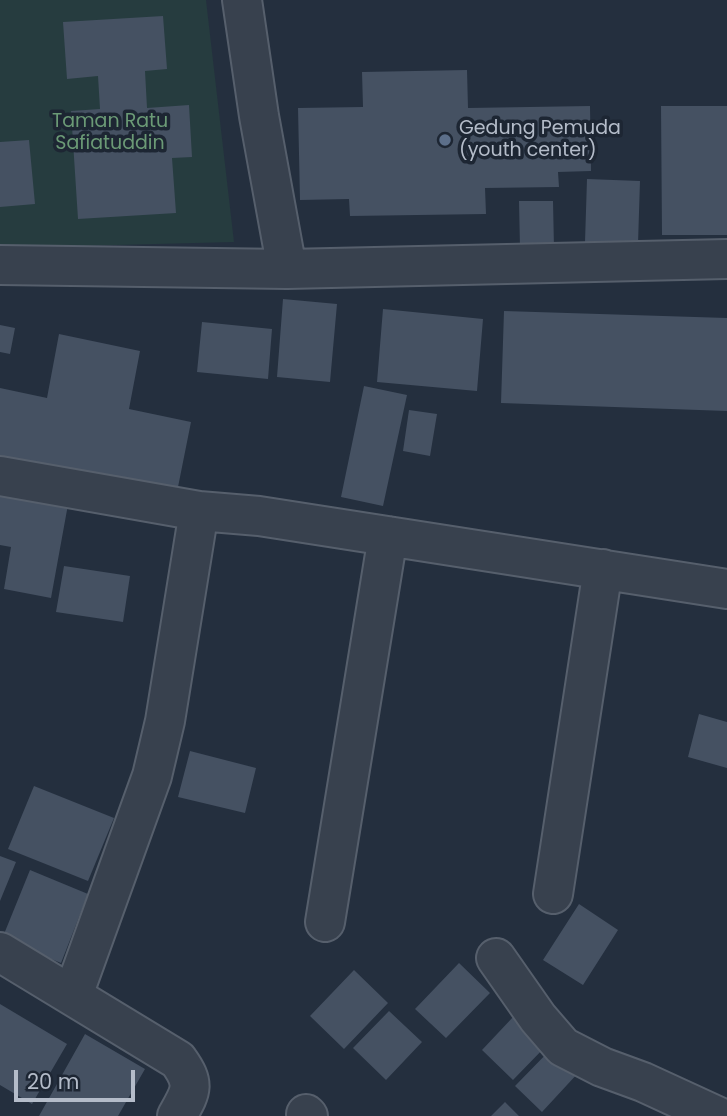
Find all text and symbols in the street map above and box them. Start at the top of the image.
park label: Taman Ratu Safiatuddin [52,111,168,155]
place label: Gedung Pemuda (youth center) [459,118,621,162]
marker: Gedung Pemuda (youth center) [437,132,453,148]
scale bar [18,1056,138,1100]
text: 20 m [27,1067,80,1096]

